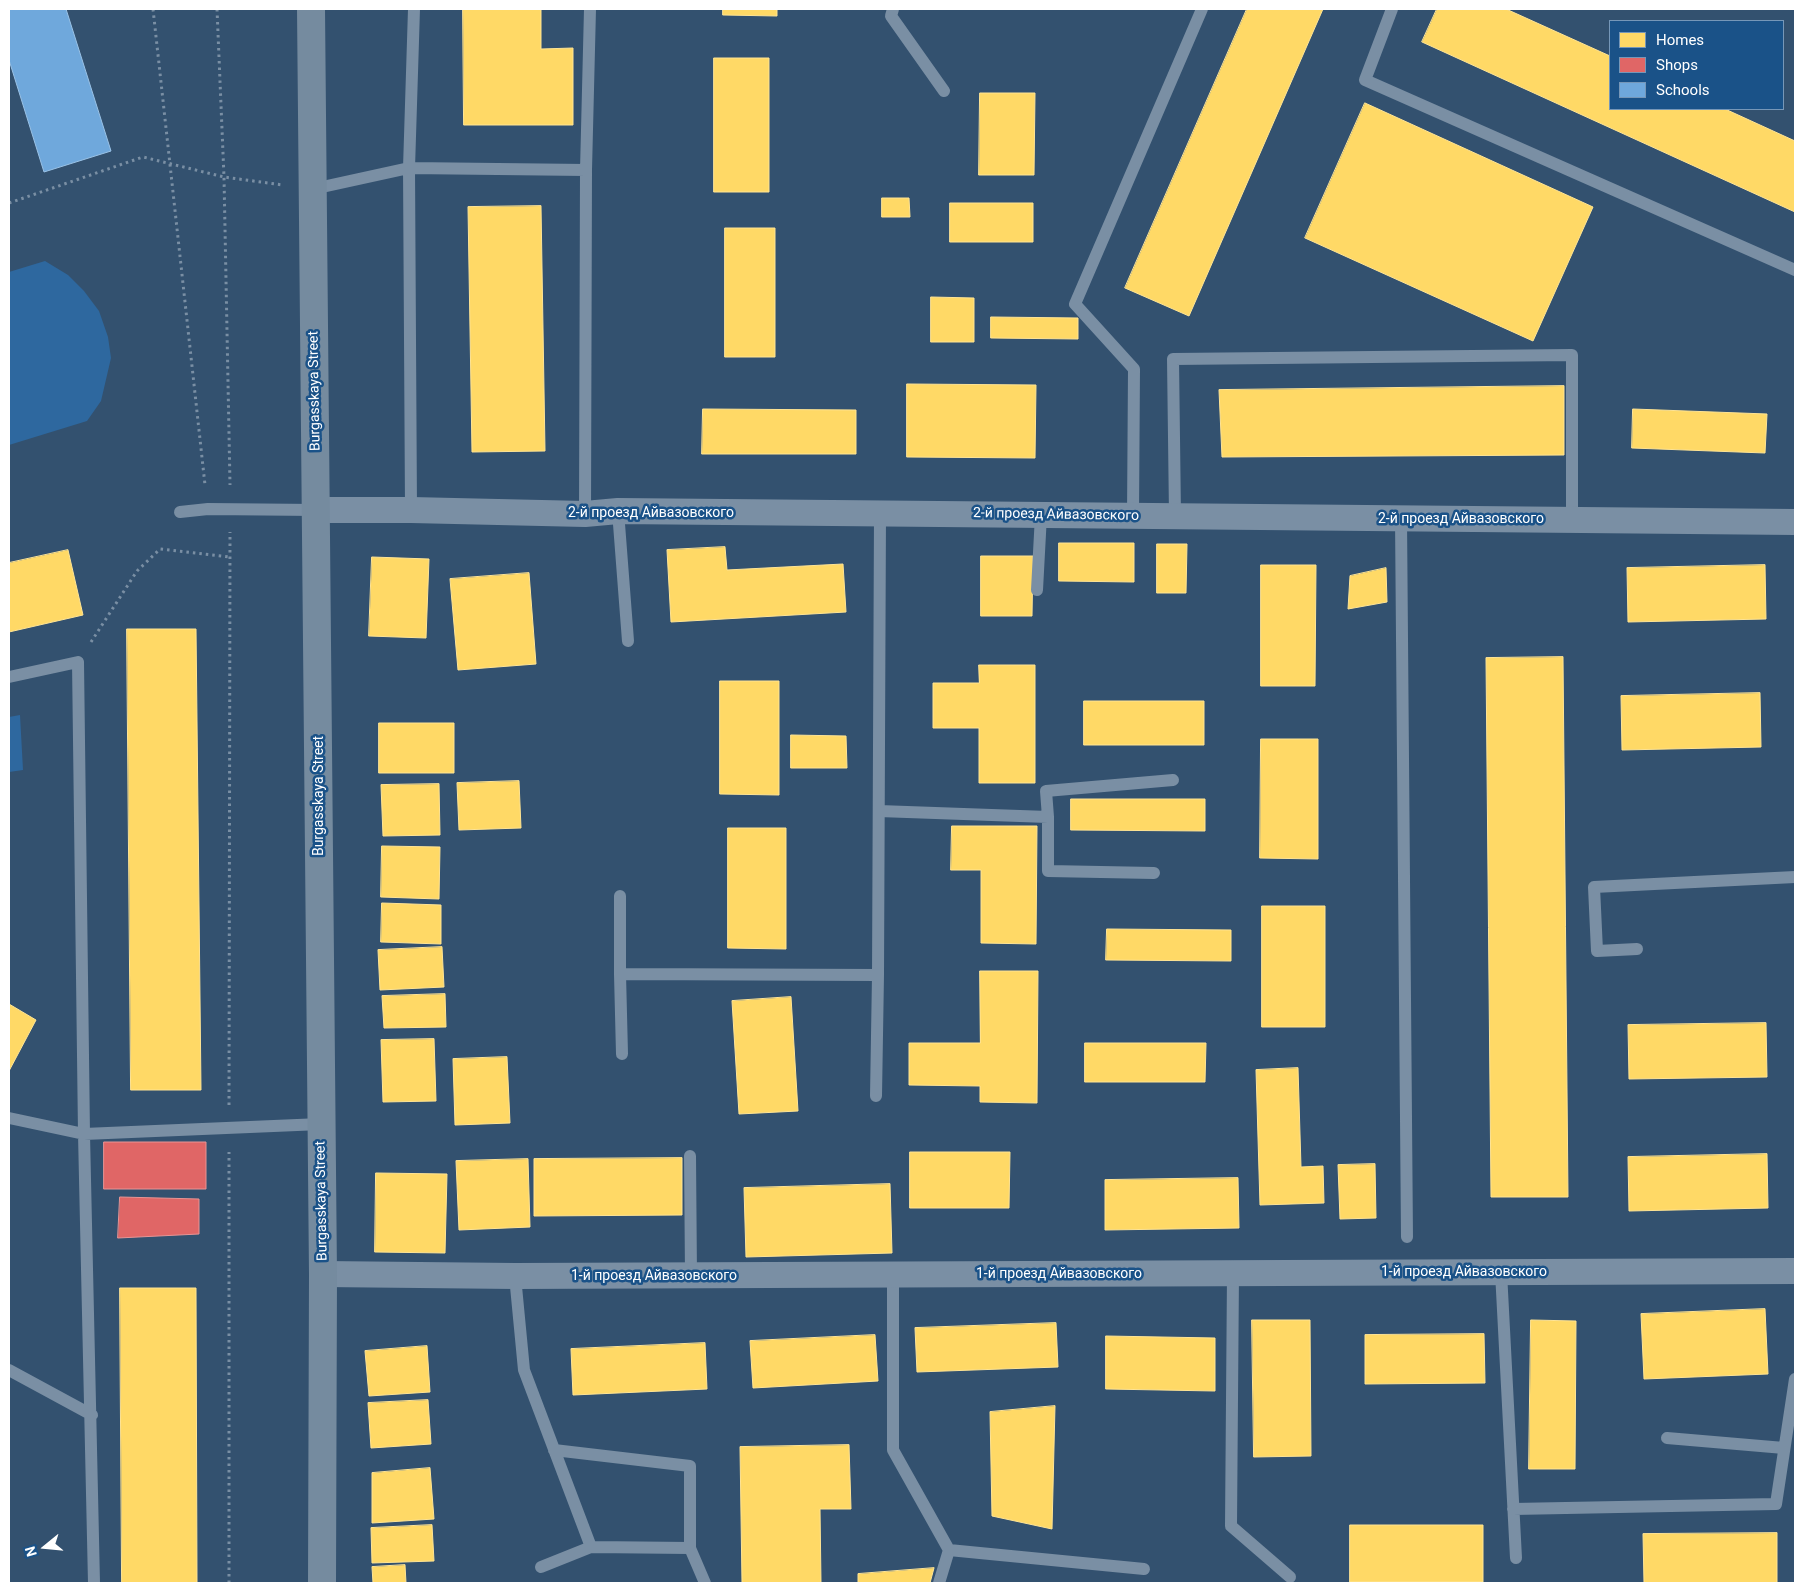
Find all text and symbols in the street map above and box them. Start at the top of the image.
legend [1609,20,1784,110]
text: Homes [1656,31,1704,49]
text: Shops [1656,56,1698,74]
text: Schools [1656,81,1710,99]
street label: Burgasskaya Street [306,331,324,451]
street label: 2-й проезд Айвазовского [568,505,734,521]
street label: 2-й проезд Айвазовского [973,505,1139,525]
street label: 2-й проезд Айвазовского [1378,511,1544,527]
street label: Burgasskaya Street [311,736,327,856]
street label: Burgasskaya Street [313,1141,331,1261]
street label: 1-й проезд Айвазовского [1381,1264,1547,1280]
street label: 1-й проезд Айвазовского [976,1266,1142,1282]
street label: 1-й проезд Айвазовского [571,1268,737,1284]
north arrow [20,1522,70,1572]
text: N [22,1544,40,1558]

